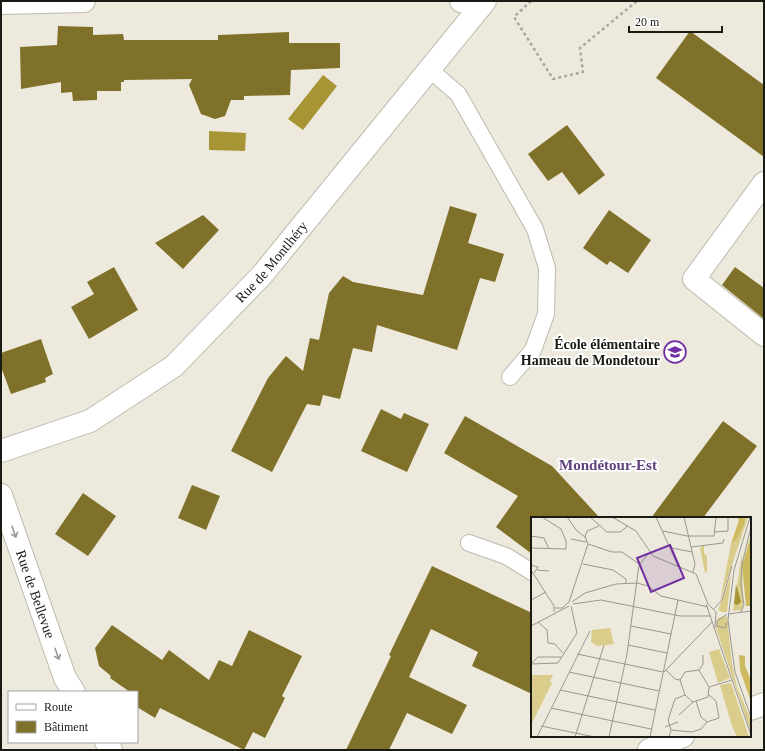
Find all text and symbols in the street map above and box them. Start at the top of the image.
scale bar [629,8,722,34]
text: 20 m [635,15,660,29]
street label: Rue de Montlhéry [233,219,311,306]
place label: École élémentaire Hameau de Mondetour [521,336,660,368]
school or university icon: École élémentaire Hameau de Mondetour [662,339,688,365]
district label: Mondétour-Est [559,457,657,473]
inset map [531,517,751,737]
one-way arrow [11,525,18,538]
street label: Rue de Bellevue [13,548,58,640]
one-way arrow [54,648,61,661]
legend [8,691,138,743]
text: Route [44,700,73,714]
text: Bâtiment [44,720,89,734]

